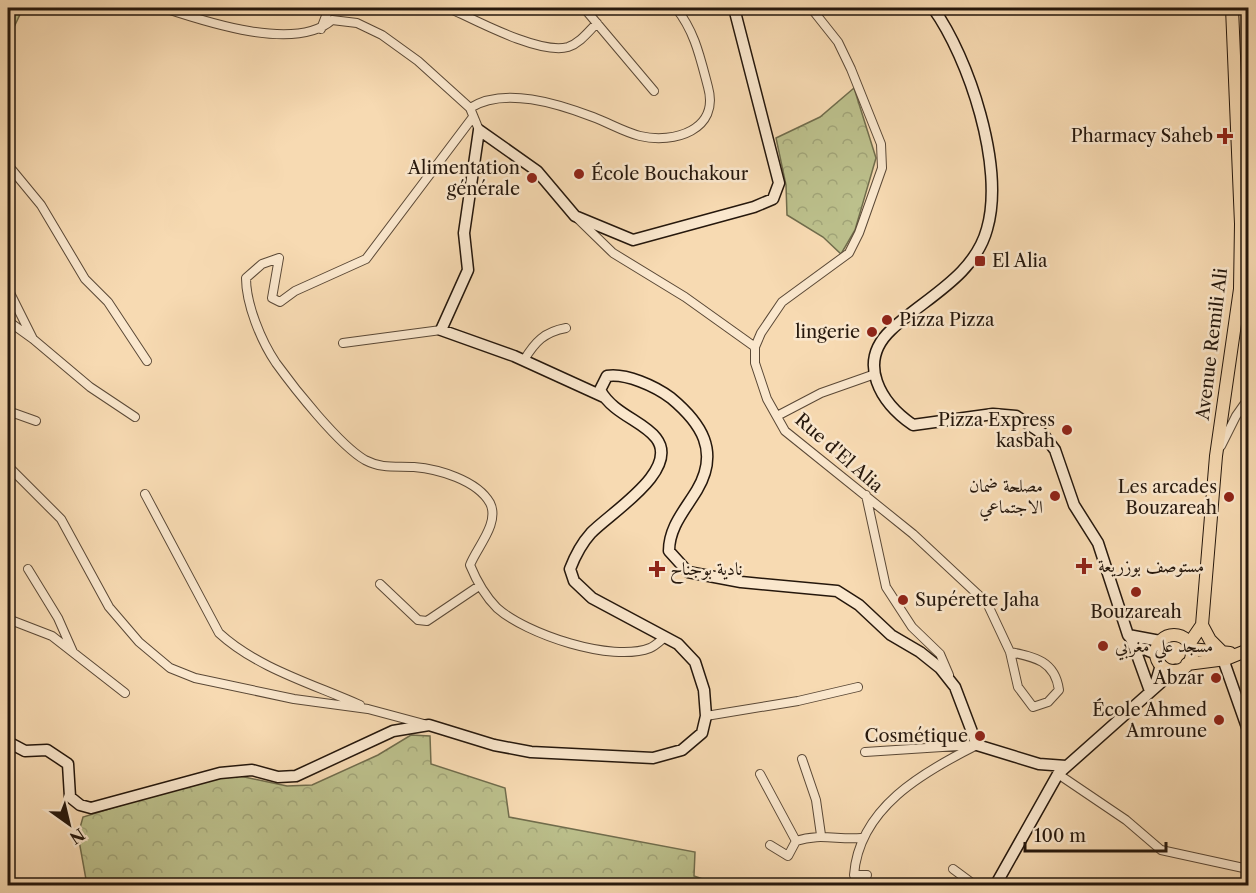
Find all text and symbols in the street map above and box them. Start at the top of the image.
place label: Pharmacy Saheb [1071,125,1213,147]
marker: Pharmacy Saheb [1218,129,1232,143]
place label: Alimentation générale [407,157,520,200]
place label: École Bouchakour [591,162,749,185]
marker: École Bouchakour [572,167,586,181]
marker: Alimentation générale [525,171,539,185]
place label: El Alia [992,250,1048,272]
marker: El Alia [973,254,987,268]
street label: Avenue Remili Ali [1192,266,1232,422]
place label: Pizza Pizza [899,309,995,331]
marker: Pizza Pizza [880,313,894,327]
place label: lingerie [795,321,860,343]
marker: lingerie [865,325,879,339]
street label: Rue d'El Alia [790,409,888,498]
place label: Pizza Express kasbah [938,409,1055,452]
marker: Pizza Express kasbah [1060,423,1074,437]
place label: مصلحة ضمان الاجتماعي [969,475,1043,522]
place label: Les arcades Bouzareah [1118,476,1217,519]
marker: مصلحة ضمان الاجتماعي [1048,489,1062,503]
marker: Les arcades Bouzareah [1222,490,1236,504]
place label: مستوصف بوزريعة [1098,555,1204,577]
marker: مستوصف بوزريعة [1075,557,1093,575]
place label: نادية بوجناح [670,558,743,585]
marker: نادية بوجناح [648,560,666,578]
marker: Bouzareah [1129,585,1143,599]
place label: Supérette Jaha [915,589,1040,611]
marker: Supérette Jaha [896,593,910,607]
place label: Bouzareah [1090,601,1182,623]
place label: مسجد علي مغربي [1115,635,1213,663]
marker: مسجد علي مغربي [1096,639,1110,653]
place label: Abzar [1152,667,1204,689]
marker: Abzar [1209,671,1223,685]
place label: École Ahmed Amroune [1092,698,1207,742]
marker: École Ahmed Amroune [1212,713,1226,727]
place label: Cosmétique [865,725,968,747]
marker: Cosmétique [973,729,987,743]
north arrow [39,794,99,854]
scale bar [1025,815,1166,853]
text: N [66,824,89,849]
text: 100 m [1034,825,1086,847]

